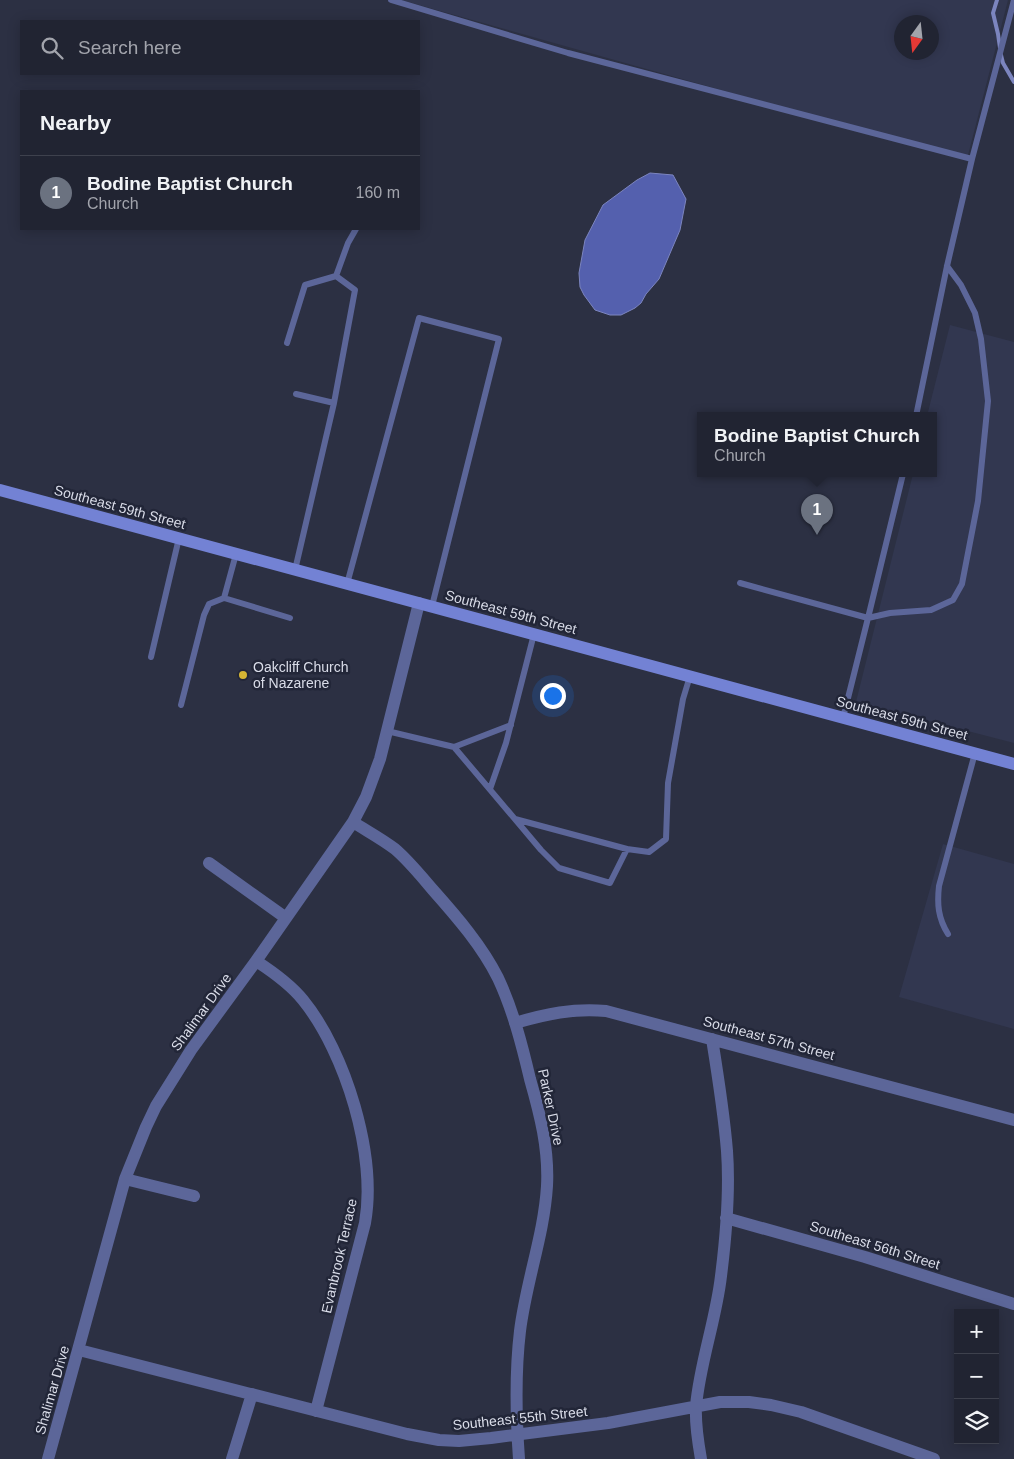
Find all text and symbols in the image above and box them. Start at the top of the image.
north arrow [894,15,939,60]
search box [20,20,420,75]
icon: search [38,34,66,62]
text: Search here [78,37,182,58]
text: Nearby [40,111,111,134]
text: Bodine Baptist Church [87,173,293,194]
text: 1 [52,184,60,201]
text: 160 m [356,184,400,201]
text: Church [87,195,139,212]
popup [697,412,937,477]
text: Bodine Baptist Church [714,425,920,446]
text: Church [714,447,766,464]
street label: Southeast 59th Street [53,482,188,532]
pin: 1 [801,494,833,535]
street label: Southeast 59th Street [444,587,579,637]
place label: Oakcliff Church of Nazarene [253,659,348,691]
marker: Oakcliff Church of Nazarene [237,669,249,681]
your location [540,683,566,709]
street label: Southeast 59th Street [835,693,970,743]
street label: Shalimar Drive [168,970,235,1054]
street label: Southeast 57th Street [702,1013,837,1063]
street label: Parker Drive [535,1067,567,1147]
street label: Evanbrook Terrace [318,1197,360,1315]
street label: Southeast 56th Street [808,1218,942,1272]
map controls [954,1309,999,1444]
button: + [954,1309,999,1354]
street label: Shalimar Drive [32,1343,72,1436]
button: − [954,1354,999,1399]
button: layers [954,1399,999,1444]
street label: Southeast 55th Street [452,1403,588,1433]

